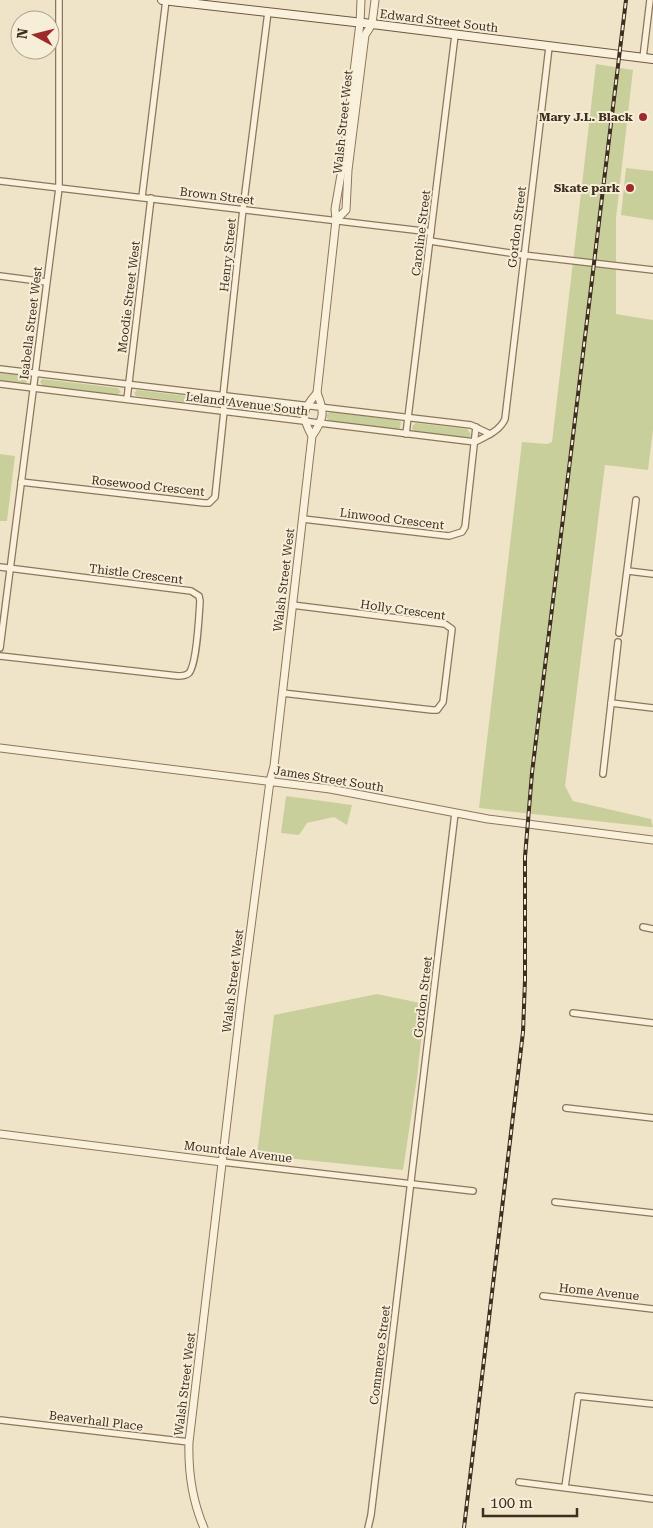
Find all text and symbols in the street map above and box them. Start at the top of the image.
street label: Edward Street South [379,7,499,35]
north arrow [10,10,60,60]
text: N [13,27,31,40]
street label: Walsh Street West [331,69,355,175]
place label: Mary J.L. Black [539,110,634,124]
marker: Mary J.L. Black [637,111,649,123]
place label: Skate park [554,181,621,195]
marker: Skate park [624,182,636,194]
street label: Brown Street [179,184,256,208]
street label: Gordon Street [505,185,529,269]
street label: Caroline Street [409,189,433,277]
street label: Henry Street [217,217,239,292]
street label: Moodie Street West [115,240,143,354]
street label: Isabella Street West [17,265,45,380]
street label: Leland Avenue South [185,390,309,418]
street label: Rosewood Crescent [91,473,206,499]
street label: Linwood Crescent [339,506,446,532]
street label: Walsh Street West [271,527,297,633]
street label: Thistle Crescent [88,561,184,587]
street label: Holly Crescent [359,597,447,623]
street label: James Street South [273,763,385,795]
street label: Walsh Street West [220,928,246,1034]
street label: Gordon Street [411,955,435,1039]
street label: Mountdale Avenue [183,1138,293,1166]
street label: Home Avenue [558,1281,640,1303]
street label: Commerce Street [367,1304,393,1406]
street label: Walsh Street West [172,1331,198,1437]
street label: Beaverhall Place [48,1408,144,1434]
scale bar [483,1486,577,1518]
text: 100 m [490,1494,533,1512]

